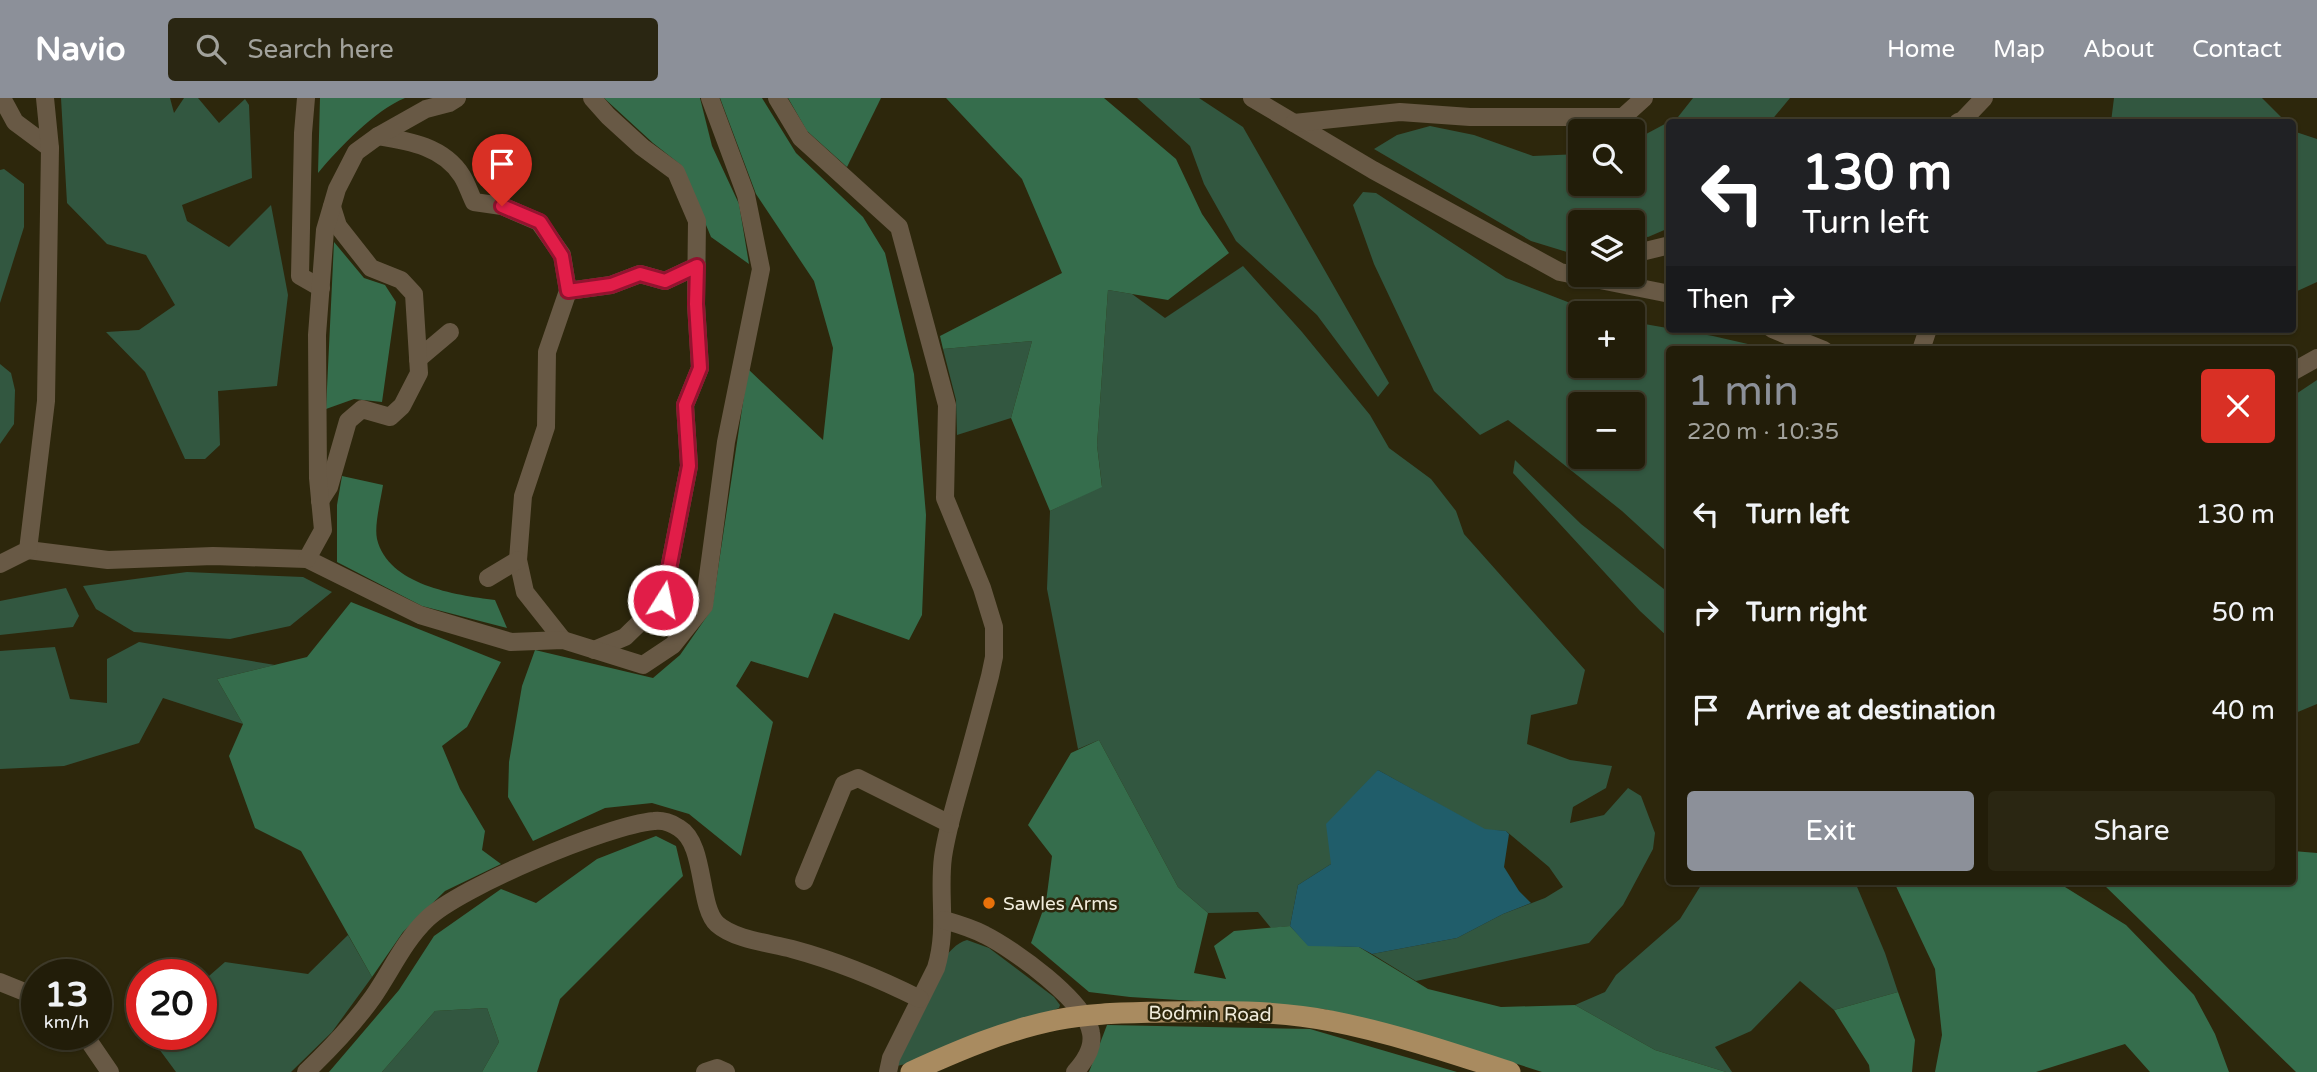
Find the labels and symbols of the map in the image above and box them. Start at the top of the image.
pin [472,134,532,206]
position arrow [626,563,700,637]
place label: Sawles Arms [1003,893,1118,915]
marker: Sawles Arms [981,895,997,911]
speed limit sign: 20 [126,959,217,1050]
street label: Bodmin Road [1148,1002,1272,1026]

